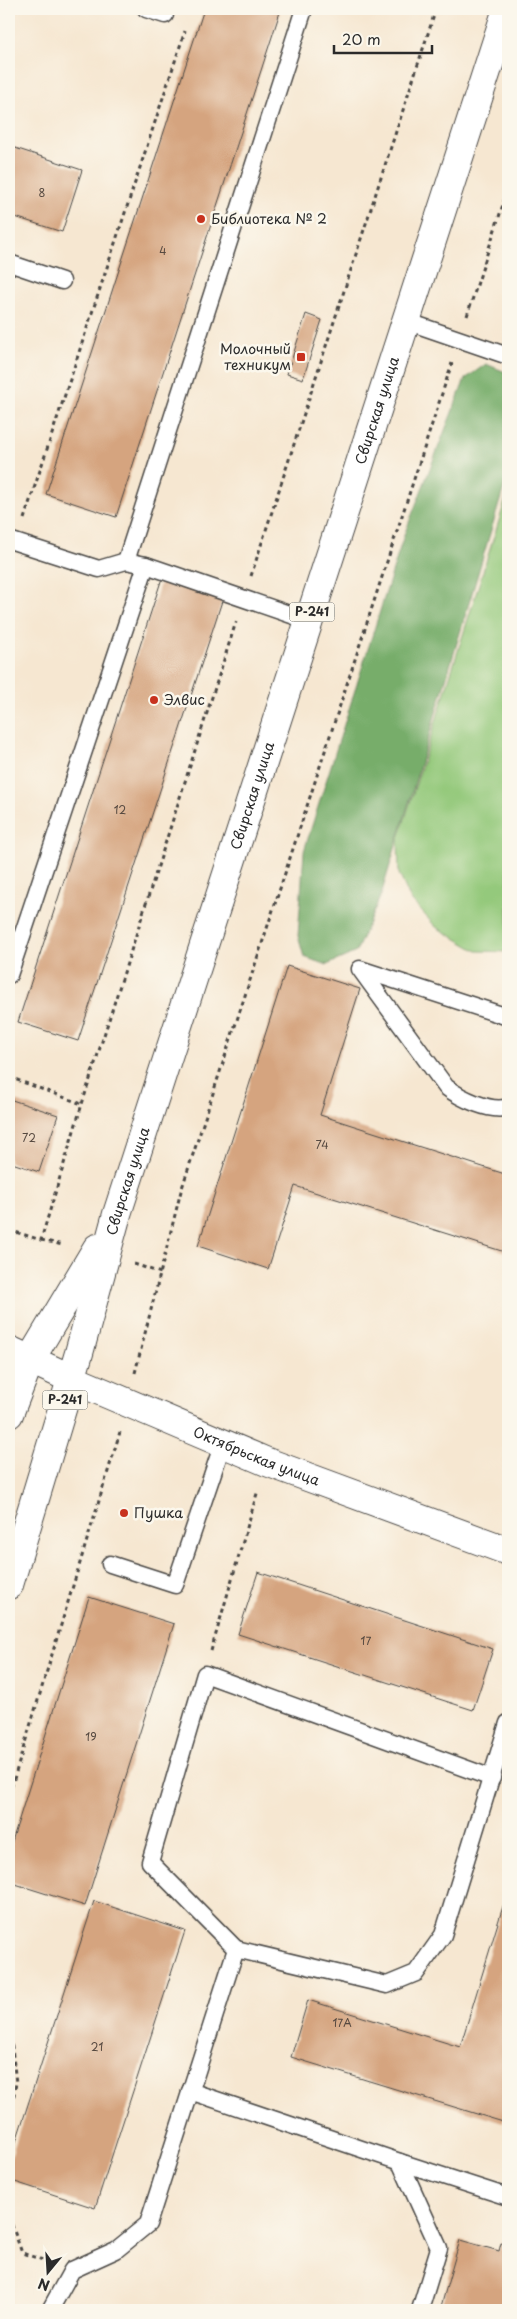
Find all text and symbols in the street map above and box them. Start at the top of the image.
scale bar [334,22,432,54]
text: 20 m [342,27,381,50]
house number: 8 [39,184,46,201]
place label: Библиотека № 2 [211,208,327,229]
marker: Библиотека № 2 [195,213,207,225]
house number: 4 [159,242,167,259]
place label: Молочный техникум [220,338,291,375]
marker: Молочный техникум [295,351,307,363]
street label: Свирская улица [349,353,404,467]
road number: Р-241 [290,602,334,622]
place label: Элвис [164,689,205,710]
marker: Элвис [148,694,160,706]
street label: Свирская улица [225,739,279,852]
house number: 12 [114,801,127,818]
street label: Свирская улица [101,1124,155,1237]
house number: 72 [22,1129,36,1146]
house number: 74 [315,1136,329,1153]
road number: Р-241 [42,1390,88,1410]
street label: Октябрьская улица [190,1421,323,1491]
place label: Пушка [134,1502,183,1523]
marker: Пушка [118,1507,130,1519]
house number: 17 [361,1632,372,1649]
house number: 19 [85,1728,97,1745]
house number: 17А [332,2014,352,2031]
house number: 21 [91,2038,103,2055]
north arrow [22,2246,72,2296]
text: N [35,2273,52,2297]

